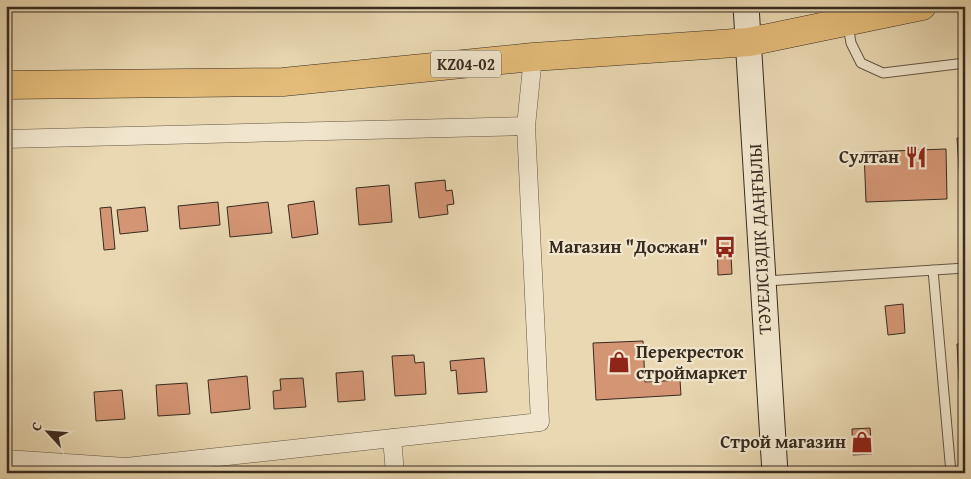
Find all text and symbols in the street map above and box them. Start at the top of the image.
road number: KZ04-02 [431,51,501,78]
street label: ТӘУЕЛСІЗДІК ДАҢҒЫЛЫ [741,143,778,335]
place label: Султан [839,143,899,170]
restaurant icon: Султан [903,144,929,170]
place label: Магазин "Досжан" [549,233,708,260]
bus stop icon: Магазин "Досжан" [712,234,738,260]
place label: Перекресток строймаркет [636,338,747,386]
shop icon: Перекресток строймаркет [606,349,632,375]
north arrow [22,406,72,456]
text: С [26,418,47,434]
place label: Строй магазин [720,428,846,455]
shop icon: Строй магазин [849,429,875,455]

